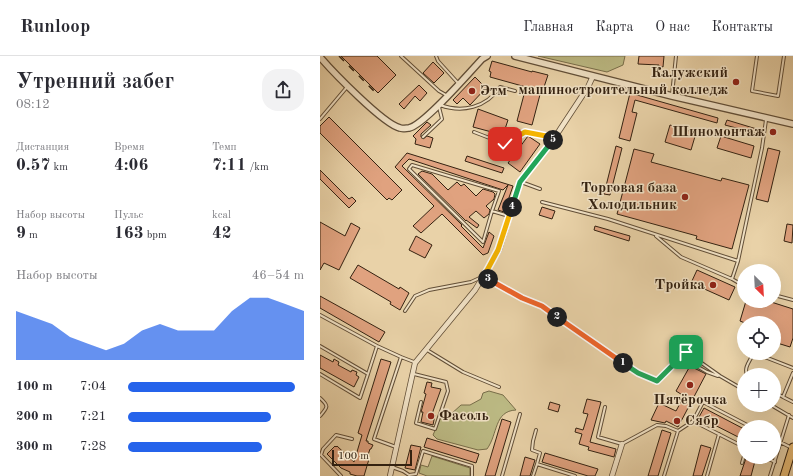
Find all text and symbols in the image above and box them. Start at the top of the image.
text: Runloop [20,18,90,37]
text: Главная [523,20,573,34]
text: Карта [595,20,633,34]
text: О нас [655,20,690,34]
text: Контакты [712,20,773,34]
place label: Калужский машиностроительный колледж [518,66,728,98]
button: share [262,69,304,111]
text: Утренний забег [16,71,174,93]
marker: Калужский машиностроительный колледж [731,77,741,87]
place label: Этм [480,84,507,99]
marker: Этм [467,86,477,96]
text: 08:12 [16,98,50,111]
place label: Шиномонтаж [672,125,765,140]
pin [488,127,522,161]
marker: Шиномонтаж [768,127,778,137]
pin: 5 [543,130,563,150]
icon: check [494,133,516,155]
text: 5 [550,134,556,145]
text: Дистанция [16,142,69,153]
text: Время [114,142,144,153]
text: Темп [212,142,237,153]
text: 0.57 [16,157,50,174]
text: 4:06 [114,157,148,174]
text: 7:11 [212,157,246,174]
text: km [50,162,68,173]
text: /km [246,162,269,173]
place label: Торговая база Холодильник [581,181,677,213]
marker: Торговая база Холодильник [680,192,690,202]
pin: 4 [502,197,522,217]
text: 4 [509,201,515,212]
text: Набор высоты [16,210,85,221]
text: Пульс [114,210,143,221]
text: kcal [212,210,231,221]
text: 9 [16,225,26,242]
text: 163 [114,225,144,242]
text: 42 [212,225,232,242]
text: m [26,230,38,241]
text: bpm [144,230,167,241]
north arrow [737,264,781,308]
map controls [737,264,781,464]
text: Набор высоты [16,269,98,282]
text: 46–54 m [252,269,304,282]
pin: 3 [478,269,498,289]
text: 3 [485,273,491,284]
place label: Тройка [654,278,705,293]
marker: Тройка [708,280,718,290]
pin: 2 [547,307,567,327]
text: 2 [554,311,560,322]
button: locate [737,316,781,360]
pin [669,335,703,369]
icon: arrive [675,341,697,363]
pin: 1 [613,353,633,373]
text: 1 [620,357,626,368]
button: + [737,368,781,412]
text: 100 m [16,380,53,393]
text: 7:04 [80,380,106,393]
marker: Пятёрочка [685,380,695,390]
place label: Пятёрочка [653,393,727,408]
place label: Фасоль [439,409,489,424]
text: 200 m [16,410,53,423]
text: 7:21 [80,410,106,423]
marker: Фасоль [426,411,436,421]
place label: Сябр [685,414,719,429]
marker: Сябр [672,416,682,426]
button: − [737,420,781,464]
text: 300 m [16,440,53,453]
text: 7:28 [80,440,106,453]
scale bar [332,448,412,467]
text: 100 m [338,451,369,462]

